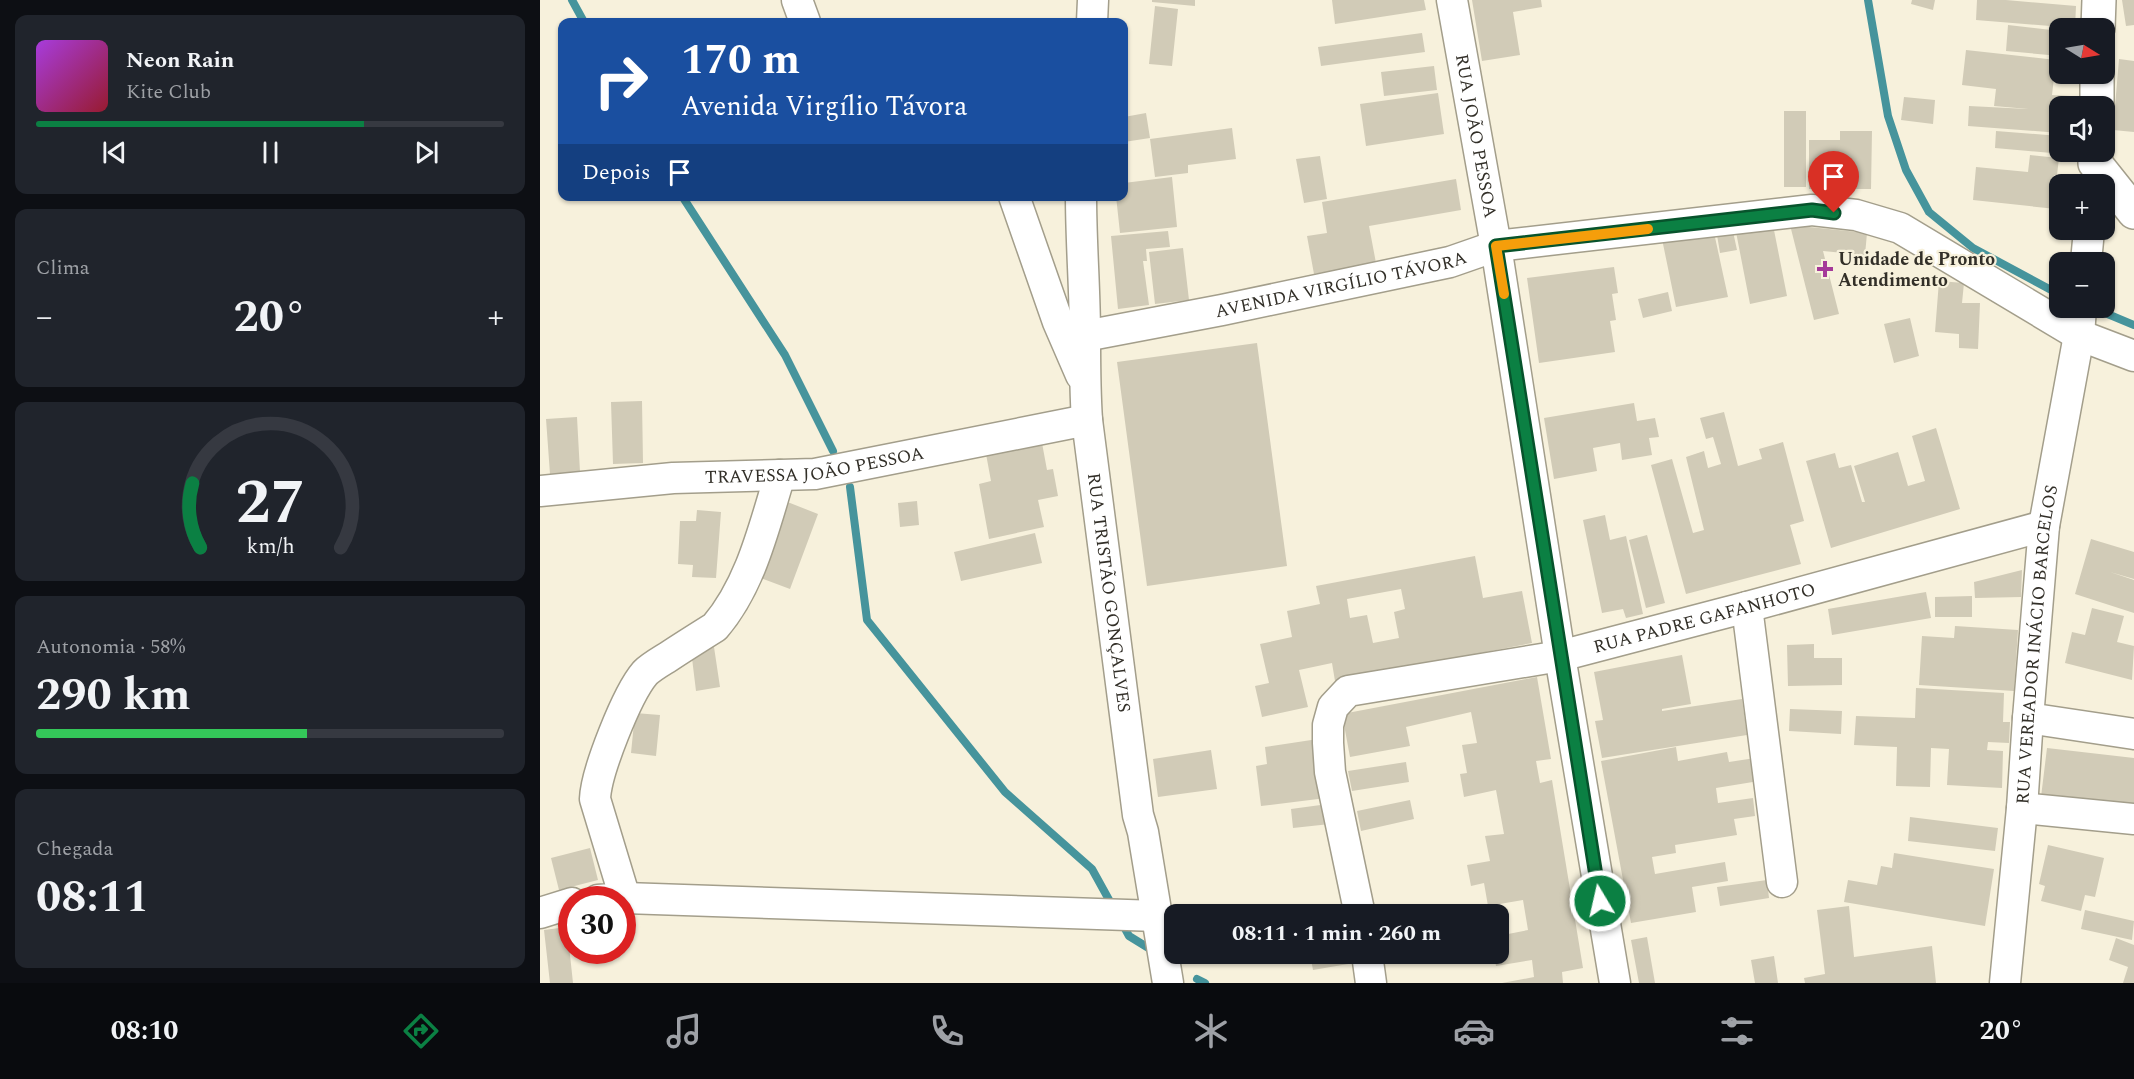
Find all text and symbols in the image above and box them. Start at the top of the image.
north arrow [2049,18,2115,84]
map controls [2049,18,2115,318]
text: 170 m [681,29,800,92]
icon: right [582,42,660,120]
text: Neon Rain [126,44,234,77]
street label: RUA JOÃO PESSOA [1448,52,1504,220]
text: Kite Club [126,77,211,107]
text: Avenida Virgílio Távora [681,86,967,128]
button: sound [2049,96,2115,162]
icon: previous [98,136,131,169]
icon: pause [254,136,287,169]
icon: next [410,136,443,169]
pin [1808,151,1859,213]
text: Depois [582,156,651,189]
icon: arrive [663,156,696,189]
icon: arrive [1817,160,1850,193]
button: + [2049,174,2115,240]
street label: AVENIDA VIRGÍLIO TÁVORA [1213,244,1471,325]
place label: Unidade de Pronto Atendimento [1838,246,1995,294]
button: − [2049,252,2115,318]
text: Clima [36,253,90,283]
marker: Unidade de Pronto Atendimento [1816,260,1834,278]
text: 20° [234,283,307,352]
text: − [36,292,53,342]
text: + [488,292,504,342]
street label: TRAVESSA JOÃO PESSOA [704,440,926,491]
text: 27 [235,457,305,552]
street label: RUA TRISTÃO GONÇALVES [1080,471,1138,714]
street label: RUA VEREADOR INÁCIO BARCELOS [2009,483,2065,805]
text: km/h [246,531,294,564]
street label: RUA PADRE GAFANHOTO [1590,576,1819,661]
text: Autonomia · 58% [36,632,185,662]
text: 290 km [36,661,191,730]
text: Chegada [36,834,113,864]
text: 08:11 [36,863,149,932]
position arrow [1568,869,1632,933]
speed limit sign: 30 [558,886,636,964]
text: 08:11 · 1 min · 260 m [1232,917,1441,950]
text: 08:10 [111,1010,178,1052]
icon: directions [400,1010,442,1052]
icon: music [663,1010,705,1052]
icon: phone [926,1010,968,1052]
icon: climate [1190,1010,1232,1052]
icon: car [1453,1010,1495,1052]
icon: filters [1716,1010,1758,1052]
text: 20° [1980,1010,2023,1052]

